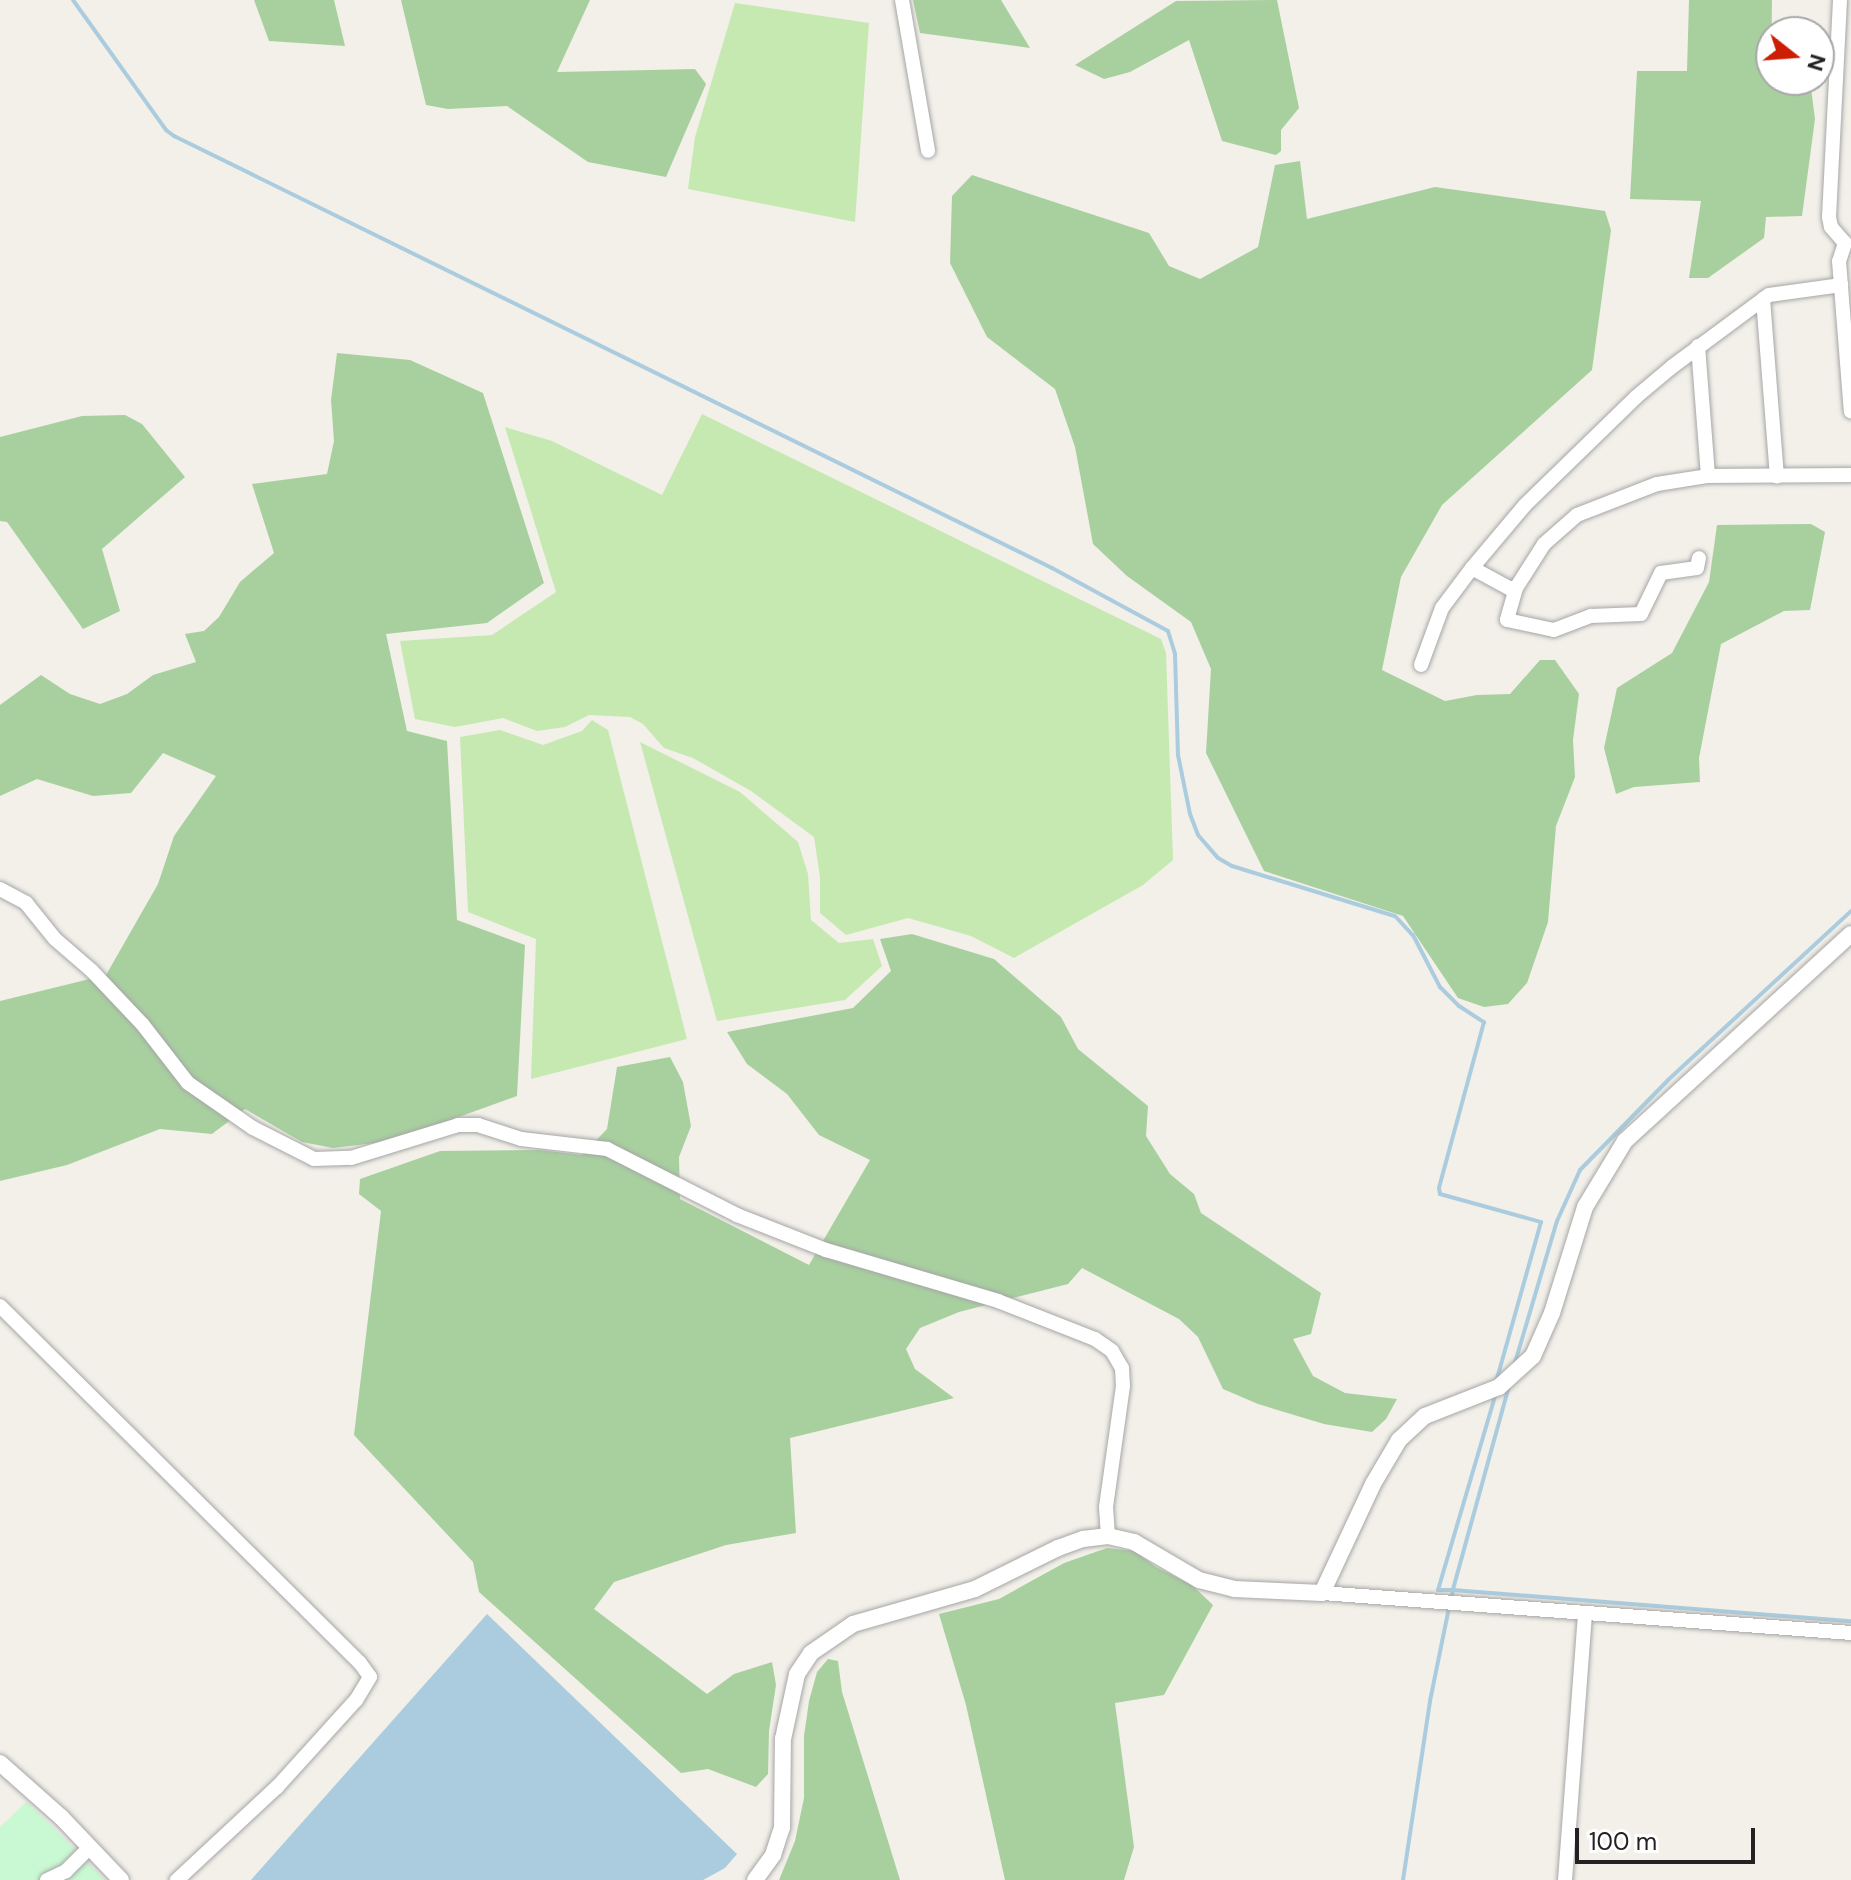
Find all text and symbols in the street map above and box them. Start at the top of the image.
north arrow [1755,16,1835,96]
text: N [1800,51,1833,74]
scale bar [1579,1812,1759,1862]
text: 100 m [1589,1826,1657,1857]

